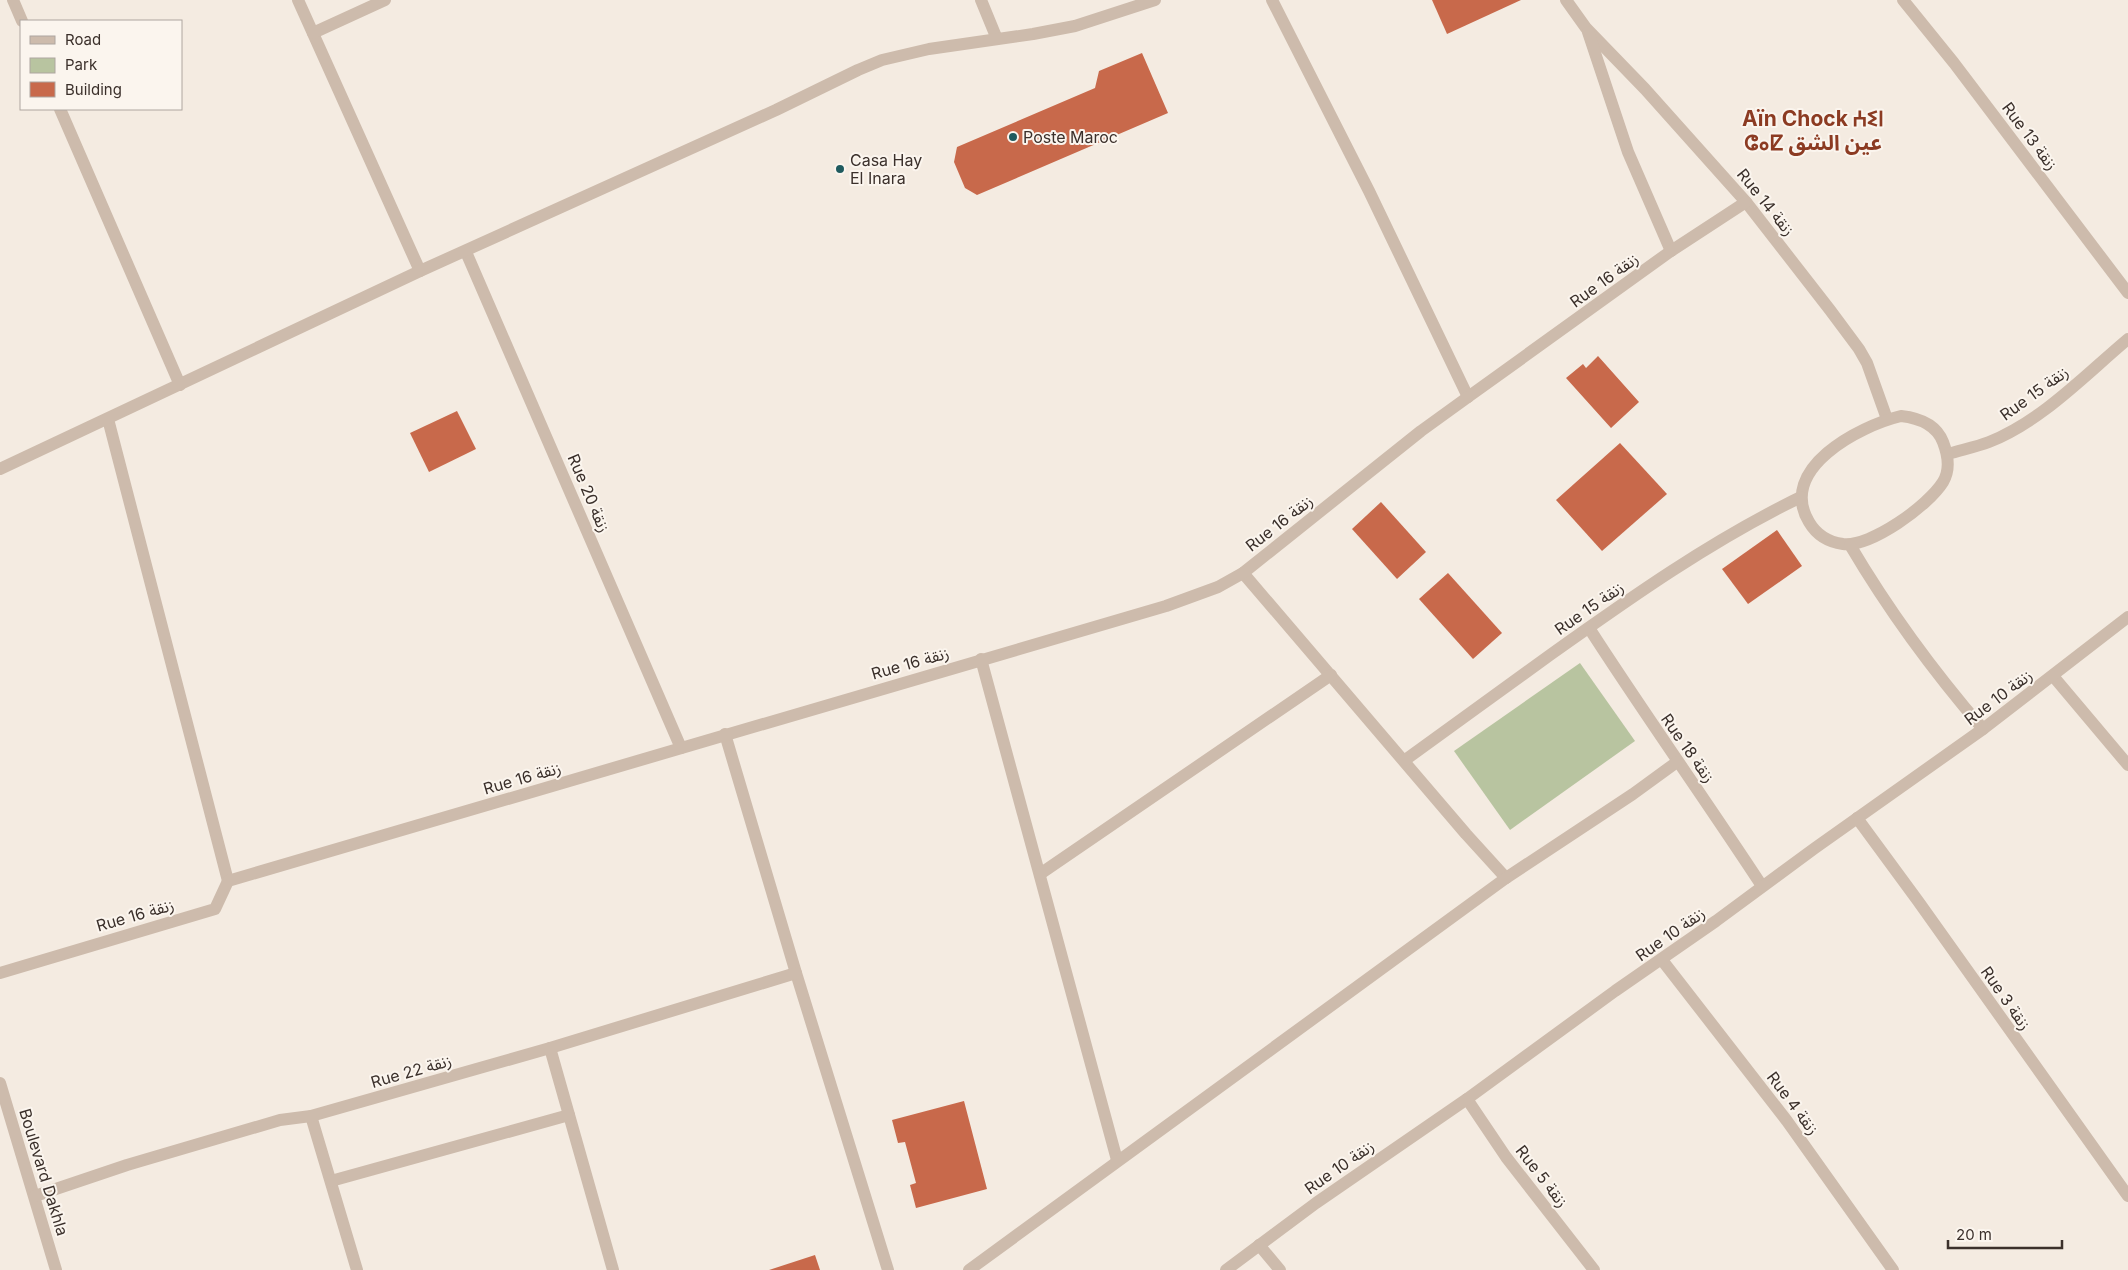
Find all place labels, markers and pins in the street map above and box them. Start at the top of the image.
place label: Poste Maroc [1023,127,1118,147]
marker: Poste Maroc [1007,131,1019,143]
place label: Casa Hay El Inara [850,150,922,188]
marker: Casa Hay El Inara [834,163,846,175]

